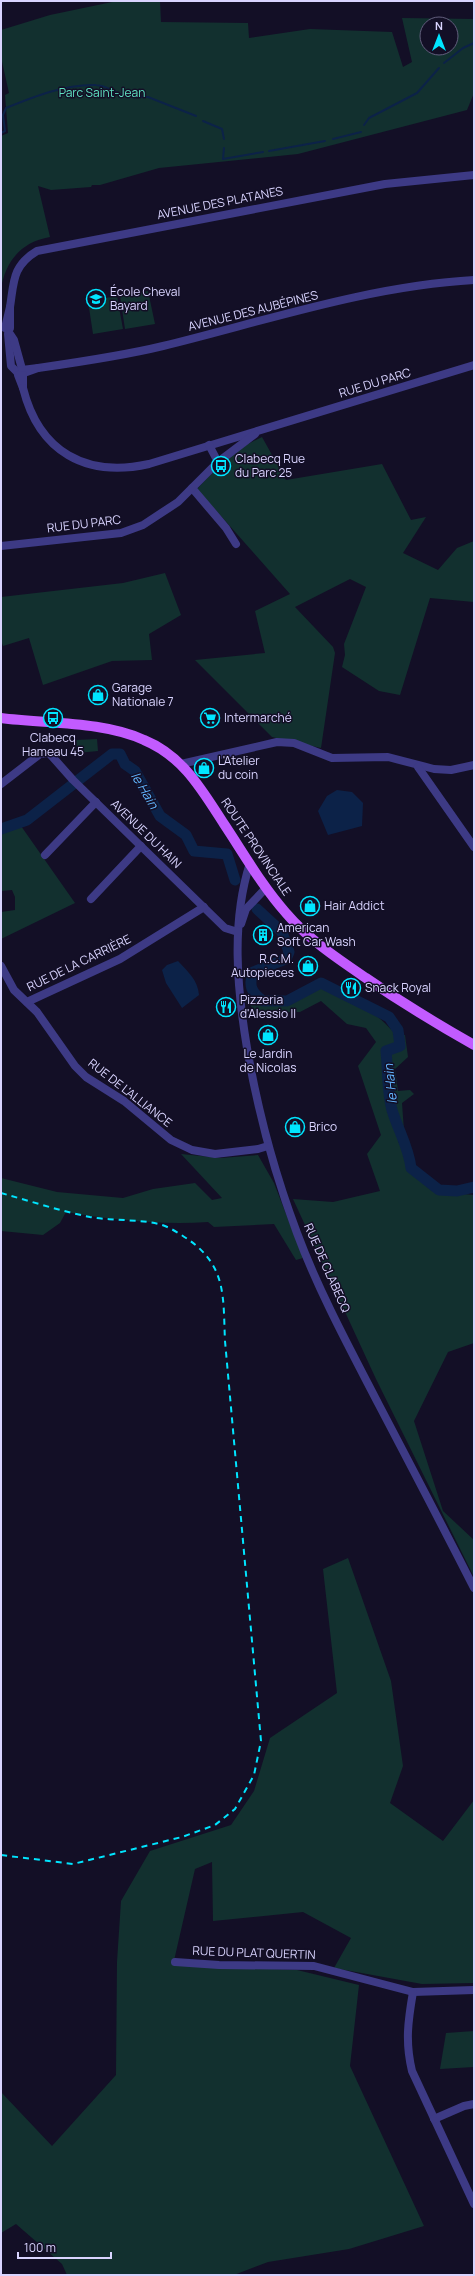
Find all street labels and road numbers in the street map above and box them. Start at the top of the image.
street label: AVENUE DES PLATANES [155,182,284,223]
street label: AVENUE DES AUBÉPINES [186,286,320,335]
street label: RUE DU PARC [337,363,413,402]
street label: RUE DU PARC [46,510,122,536]
street label: AVENUE DU HAIN [107,795,185,872]
street label: ROUTE PROVINCIALE [217,795,296,899]
street label: RUE DE LA CARRIÈRE [24,930,134,995]
street label: RUE DE L'ALLIANCE [85,1054,176,1131]
street label: RUE DE CLABECQ [300,1220,355,1315]
street label: RUE DU PLAT QUERTIN [192,1942,316,1963]

